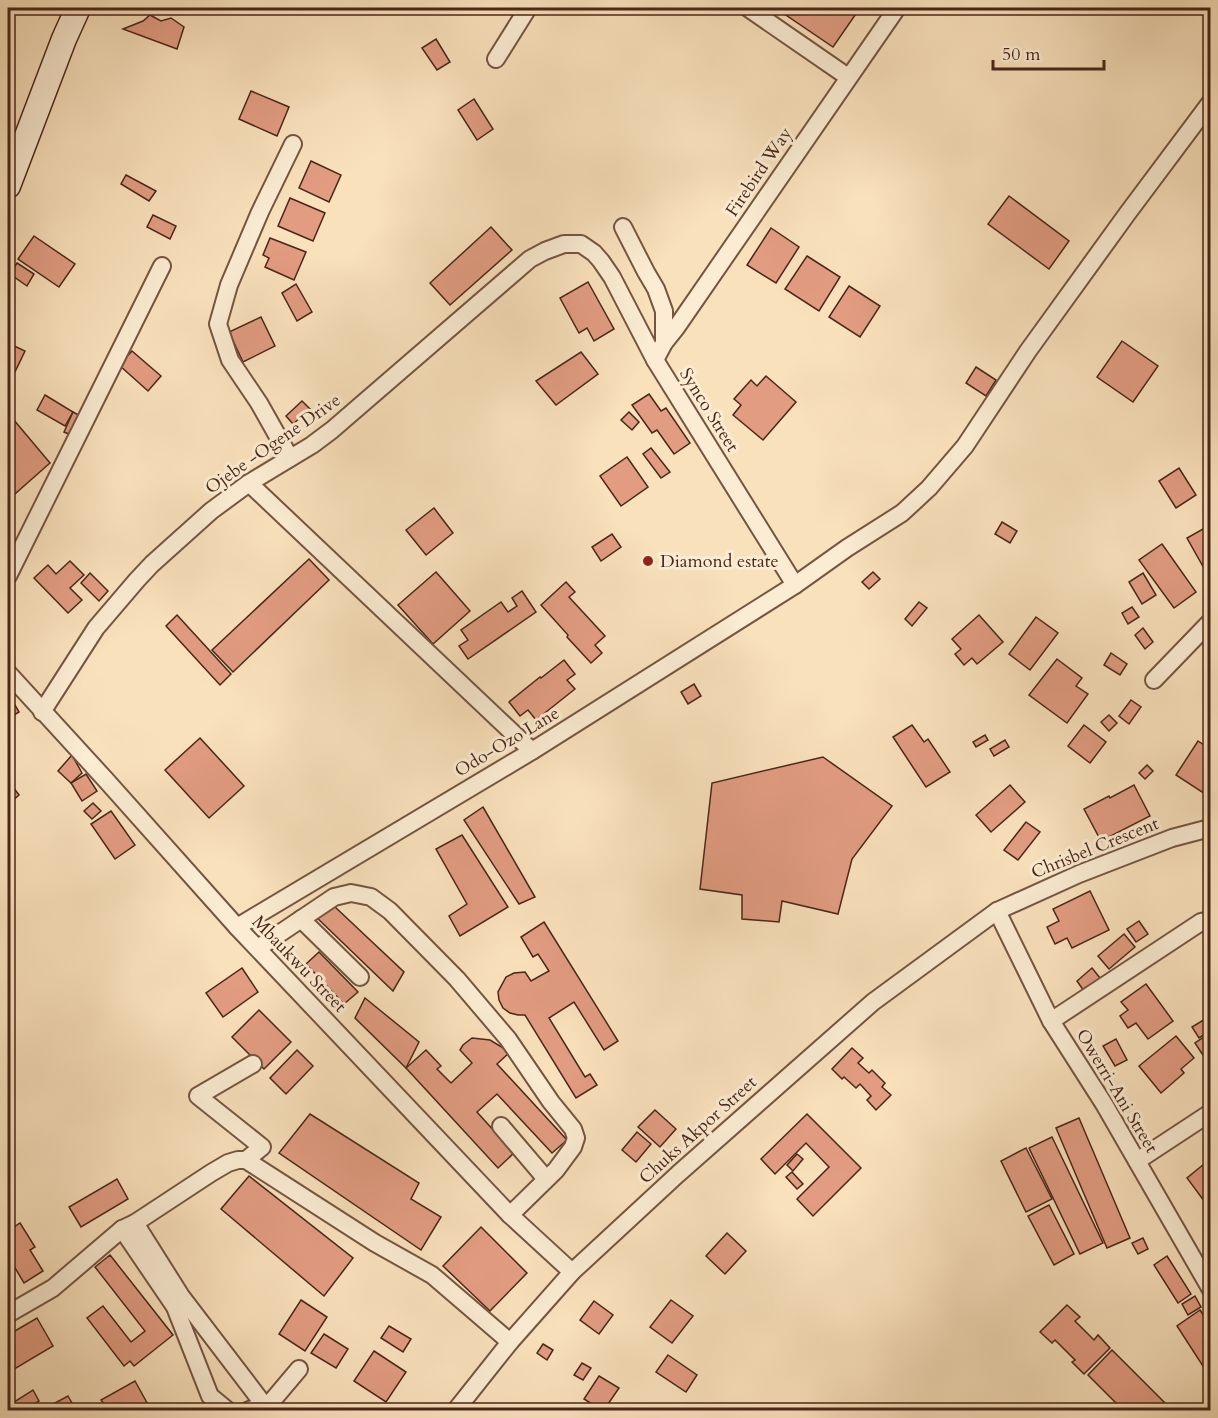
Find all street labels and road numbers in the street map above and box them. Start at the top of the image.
street label: Firebird Way [720,122,798,222]
street label: Synco Street [673,363,745,457]
street label: Ojebe -Ogene Drive [200,388,346,500]
street label: Odo-Ozo Lane [450,701,564,783]
street label: Chrisbel Crescent [1028,811,1163,885]
street label: Mbaukwu Street [246,910,352,1018]
street label: Owerri-Ani Street [1070,1024,1164,1158]
street label: Chuks Akpor Street [634,1070,763,1190]

